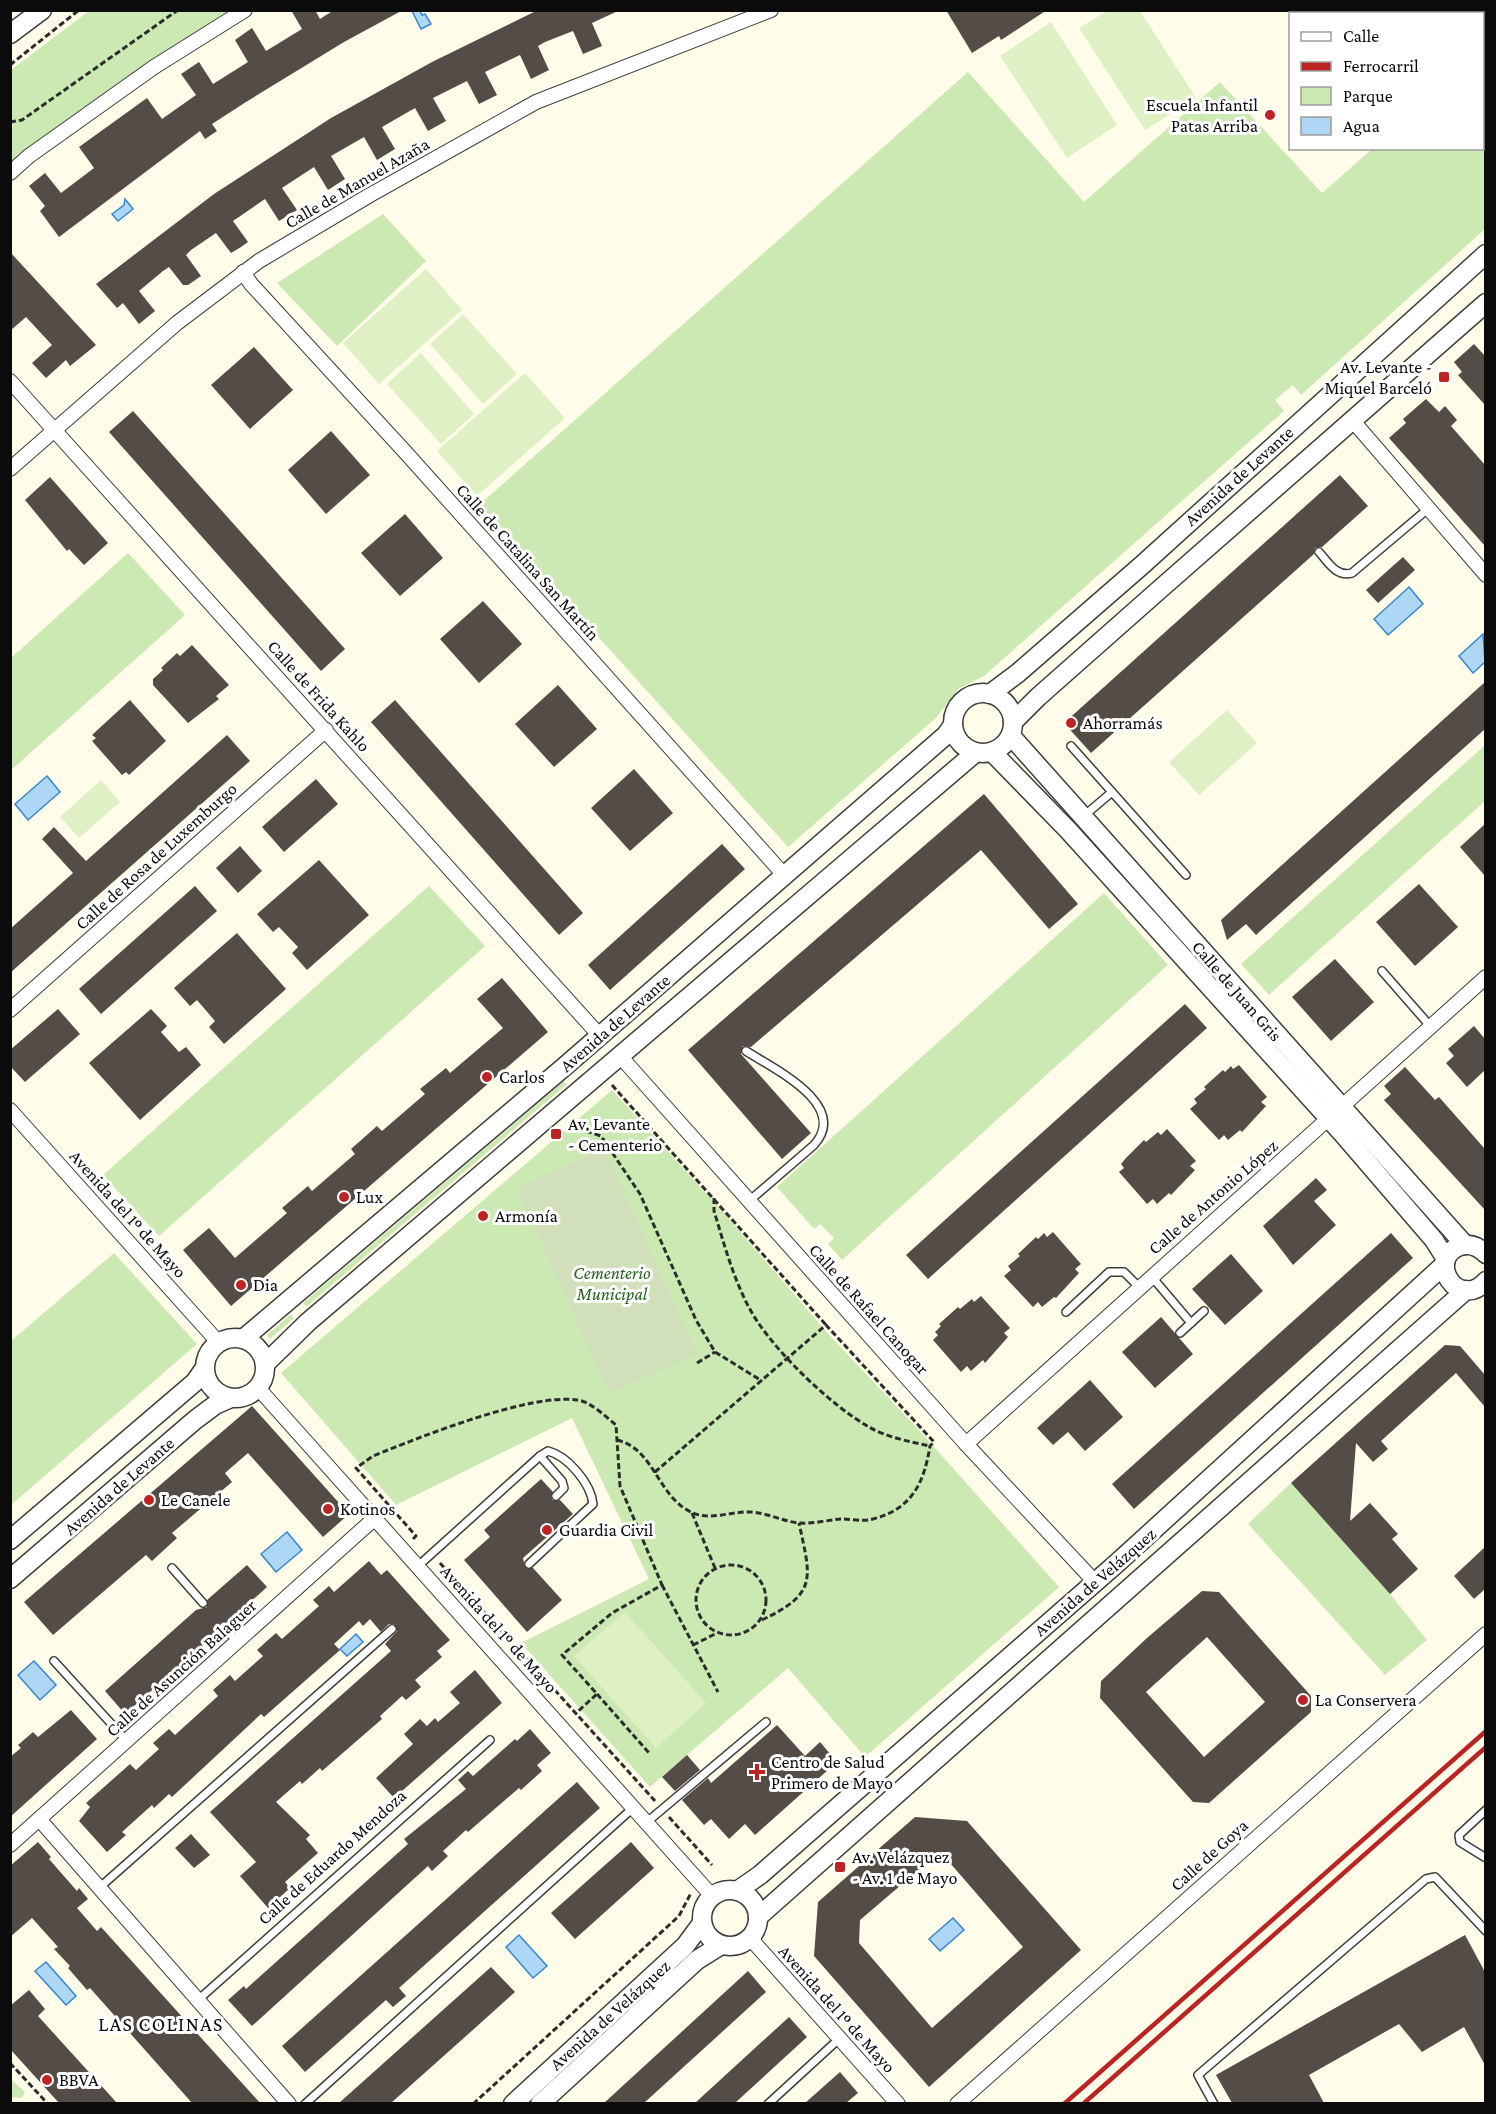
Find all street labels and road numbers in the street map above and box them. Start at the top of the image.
street label: Calle de Manuel Azaña [281,134,433,232]
street label: Avenida de Levante [1181,422,1297,530]
street label: Calle de Catalina San Martín [452,479,604,645]
street label: Calle de Frida Kahlo [264,636,374,756]
street label: Calle de Rosa de Luxemburgo [71,778,241,934]
street label: Calle de Juan Gris [1188,937,1286,1045]
street label: Avenida de Levante [556,970,674,1076]
street label: Calle de Antonio López [1144,1135,1282,1259]
street label: Avenida del 1º de Mayo [65,1146,191,1282]
street label: Calle de Rafael Canogar [805,1240,933,1379]
street label: Avenida de Levante [60,1433,178,1539]
street label: Avenida de Velázquez [1030,1523,1160,1640]
street label: Avenida del 1º de Mayo [436,1561,562,1697]
street label: Calle de Asunción Balaguer [102,1595,261,1741]
street label: Calle de Eduardo Mendoza [254,1785,410,1929]
street label: Calle de Goya [1166,1815,1252,1895]
street label: Avenida del 1º de Mayo [774,1941,900,2077]
street label: Avenida de Velázquez [546,1956,674,2074]

